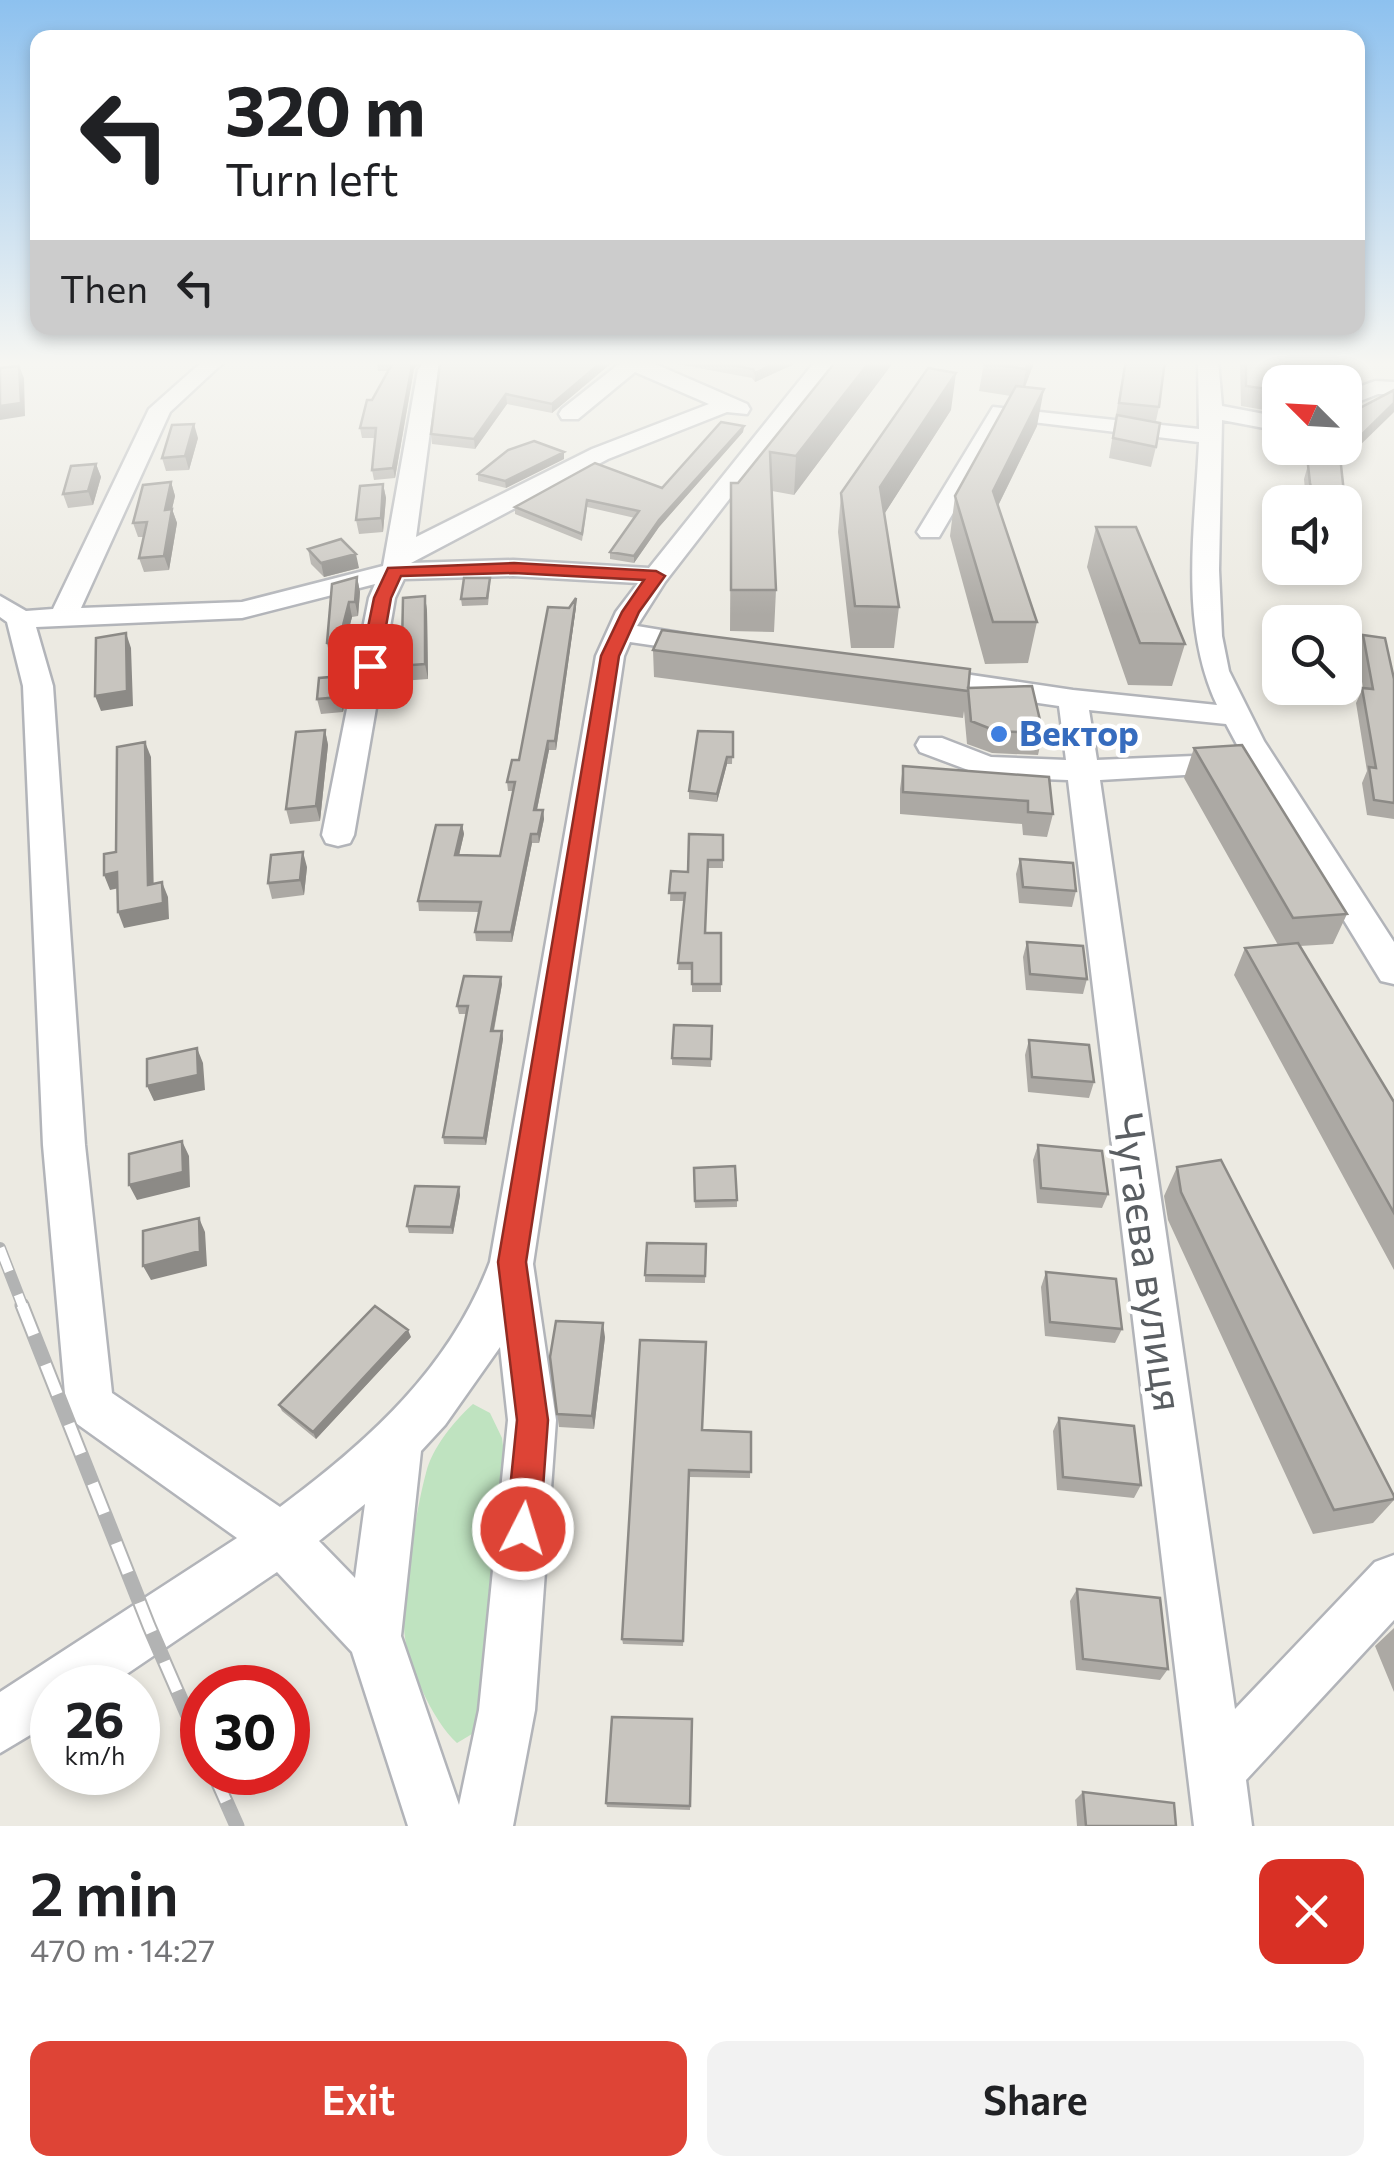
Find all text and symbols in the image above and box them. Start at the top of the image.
text: 320 m [225,65,426,150]
icon: left [60,70,190,200]
text: Turn left [225,150,399,205]
icon: left [168,260,223,315]
text: Then [60,264,148,311]
north arrow [1262,365,1362,465]
map controls [1262,365,1362,705]
button: sound [1262,485,1362,585]
button: search [1262,605,1362,705]
pin [328,624,413,709]
icon: arrive [343,639,398,694]
place label: Вектор [1019,710,1139,753]
marker: Вектор [988,723,1010,745]
street label: Чугаєва вулиця [1103,1109,1197,1414]
position arrow [471,1477,575,1581]
speed limit sign: 30 [180,1665,310,1795]
text: 26 [65,1687,124,1748]
text: km/h [65,1740,125,1770]
text: 2 min [30,1855,179,1928]
button: close [1259,1859,1364,1964]
text: 470 m · 14:27 [30,1929,215,1969]
button: Exit [30,2041,687,2156]
button: Share [707,2041,1364,2156]

